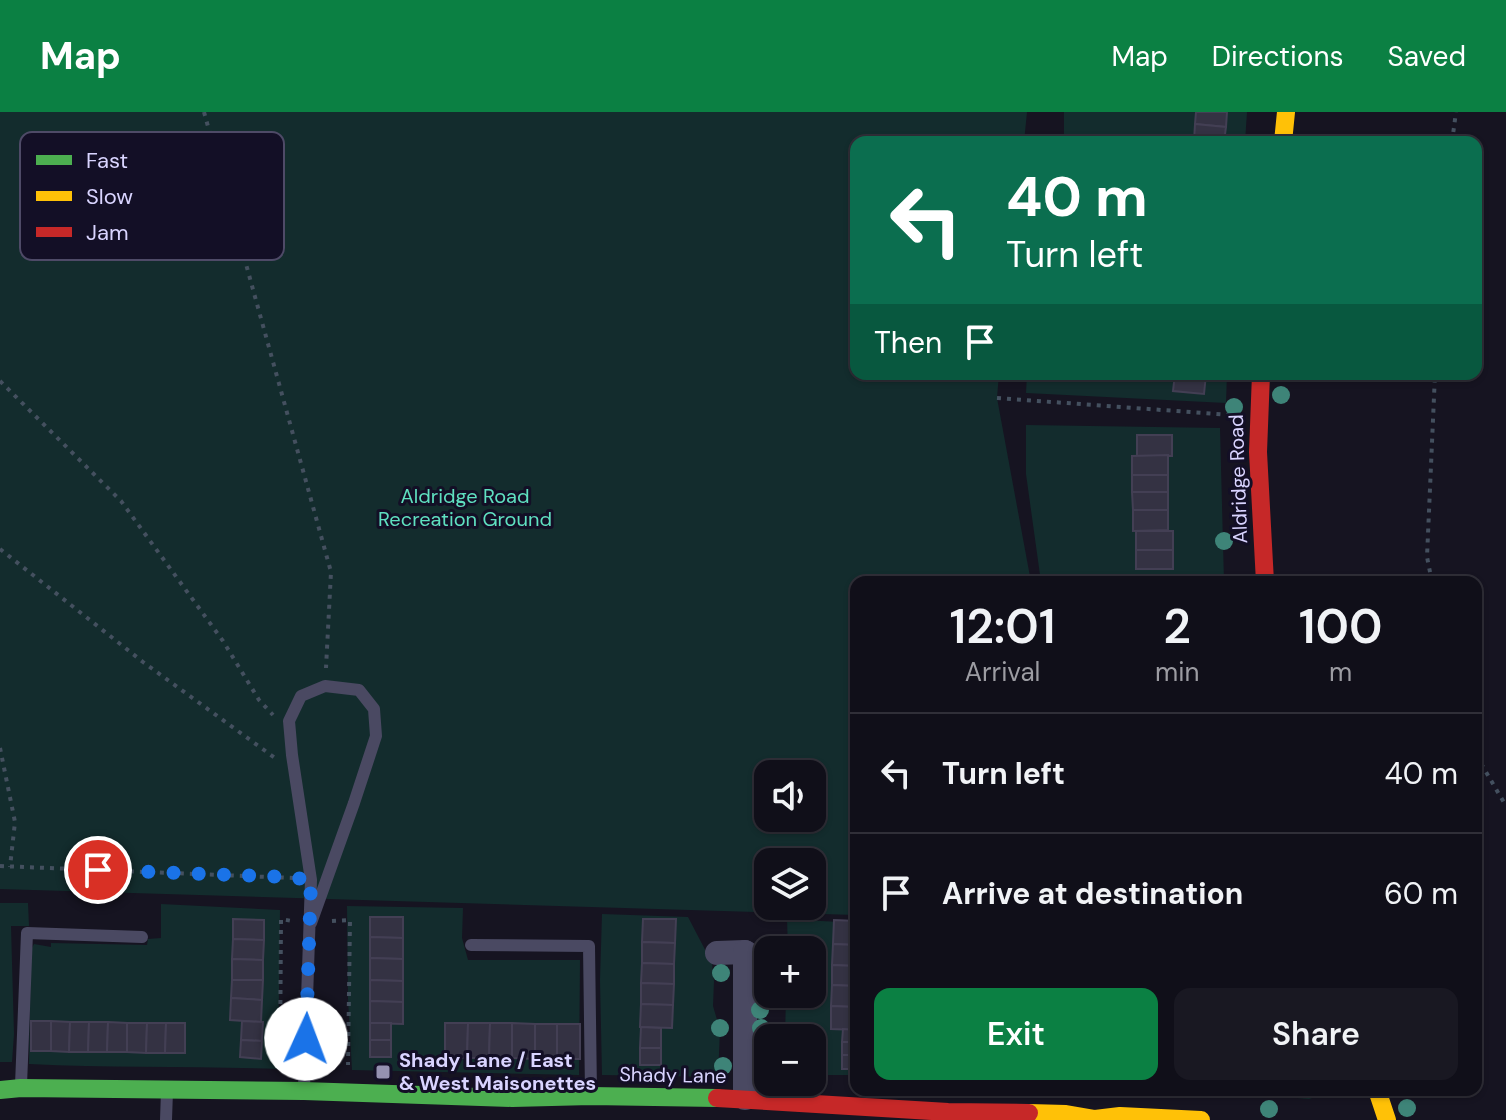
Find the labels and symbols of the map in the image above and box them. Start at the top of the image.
legend [20,132,284,260]
text: Fast [86,146,128,175]
text: Slow [86,182,133,211]
text: Jam [86,218,129,247]
street label: Aldridge Road [1223,414,1253,544]
park label: Aldridge Road Recreation Ground [378,483,552,532]
pin [64,836,132,904]
position arrow [264,997,348,1081]
place label: Shady Lane / East & West Maisonettes [399,1047,596,1096]
street label: Shady Lane [619,1061,727,1089]
marker: Shady Lane / East & West Maisonettes [374,1063,392,1081]

